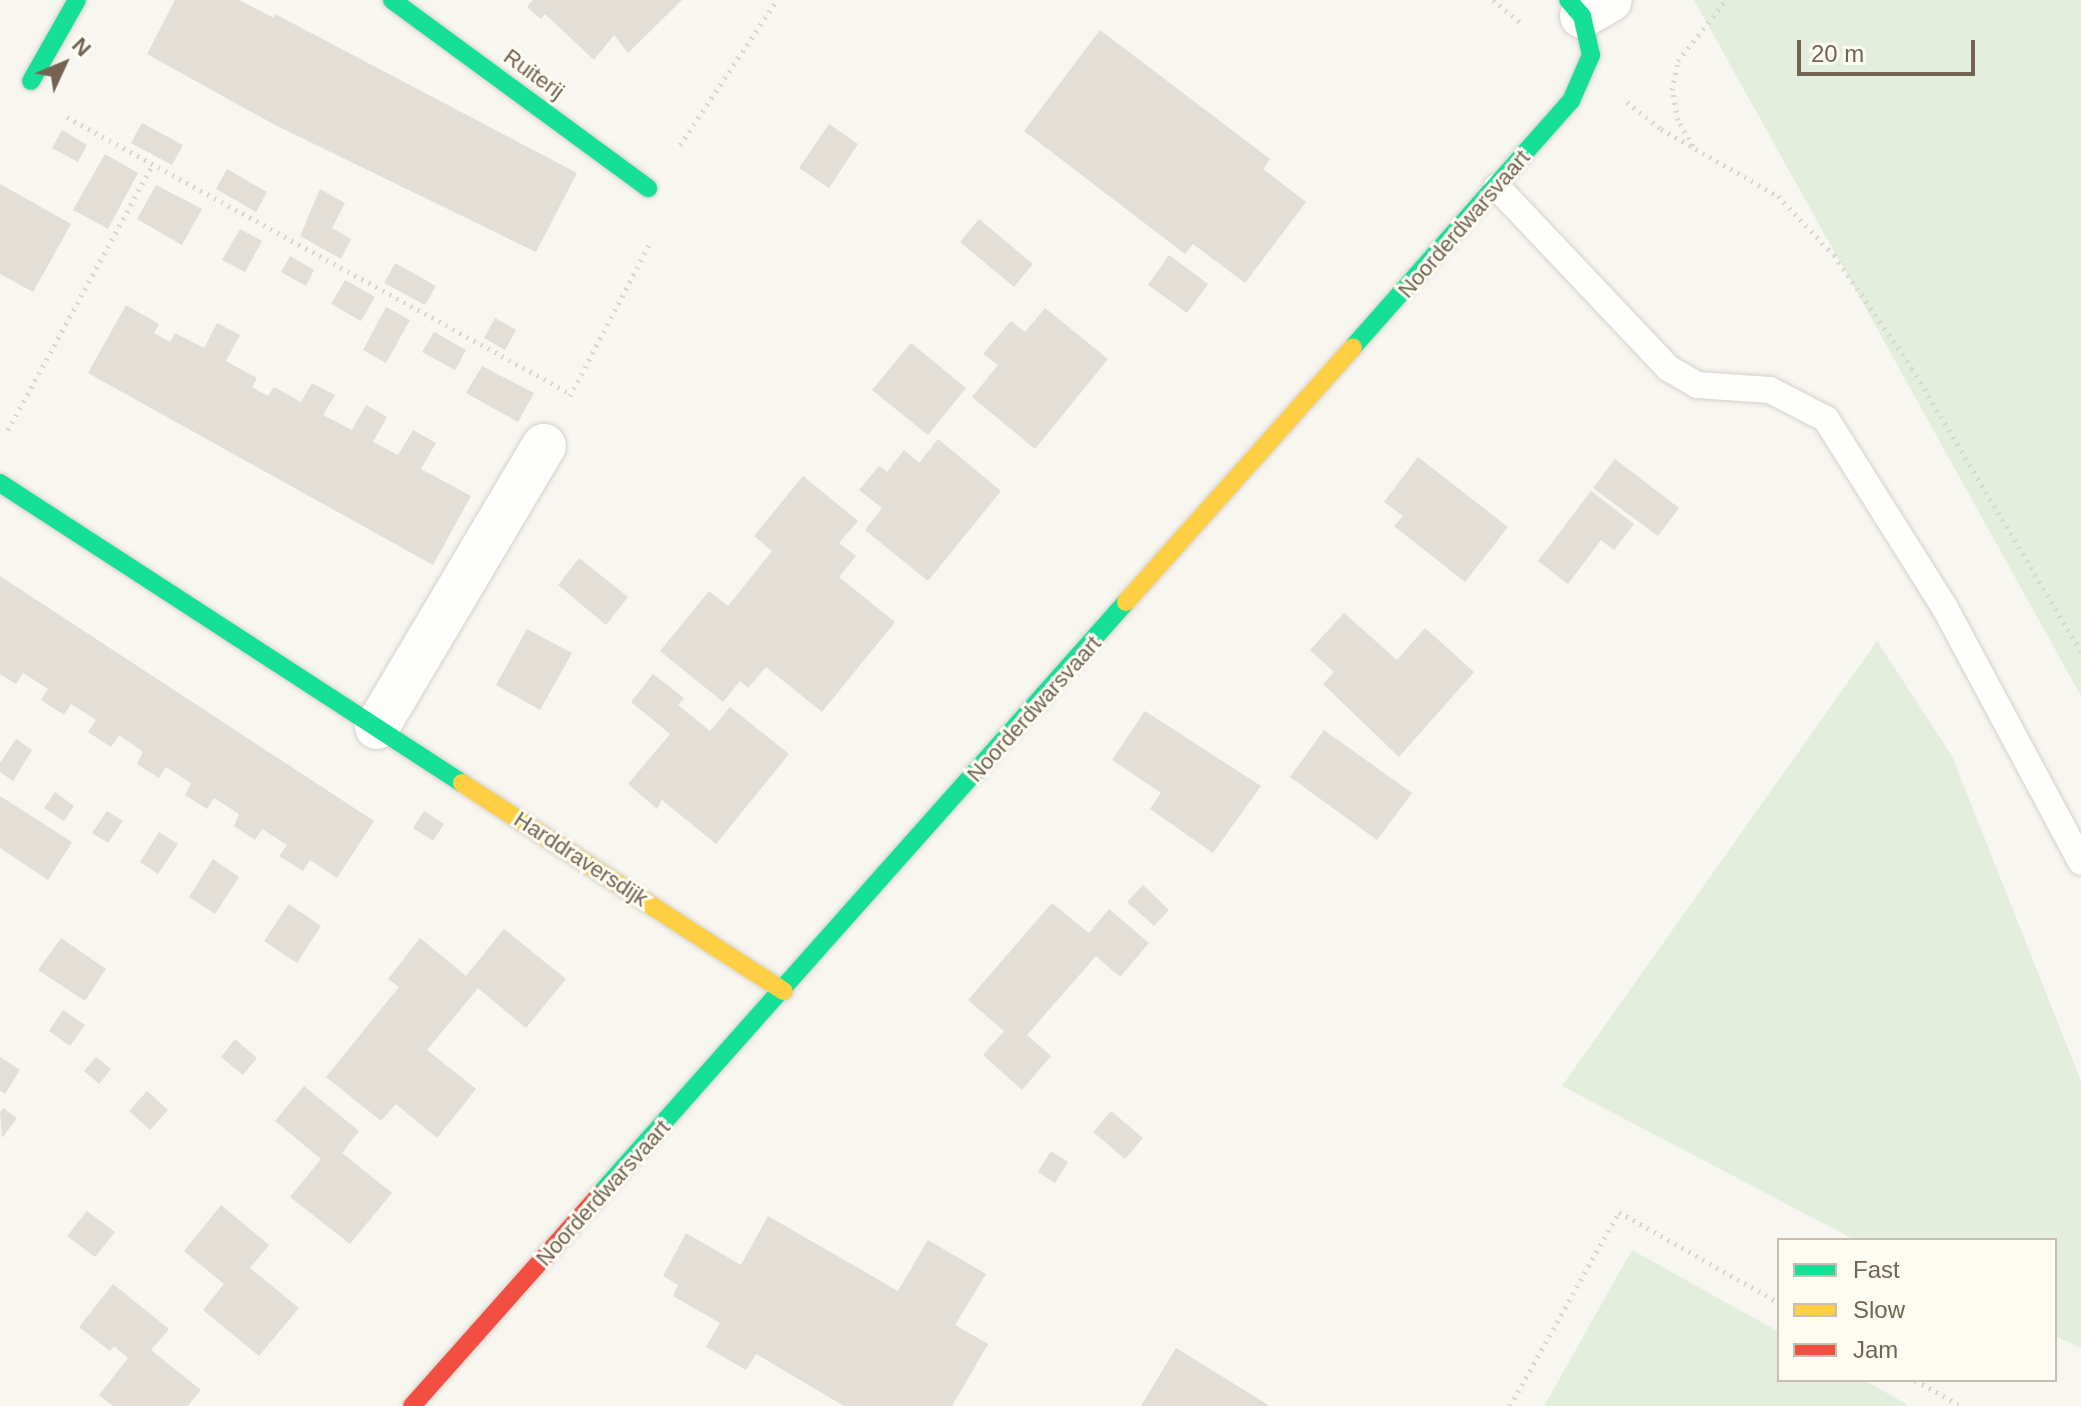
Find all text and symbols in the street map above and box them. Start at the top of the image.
north arrow [24,24,104,104]
scale bar [1801,24,1979,74]
text: N [67,33,96,61]
text: 20 m [1811,40,1864,67]
street label: Ruiterij [499,43,569,105]
street label: Noorderdwarsvaart [1393,145,1535,303]
street label: Noorderdwarsvaart [962,631,1106,787]
street label: Harddraversdijk [509,806,653,912]
street label: Noorderdwarsvaart [531,1115,675,1271]
legend [1777,1238,2057,1382]
text: Fast [1853,1256,1900,1283]
text: Slow [1853,1296,1905,1323]
text: Jam [1853,1336,1898,1363]

